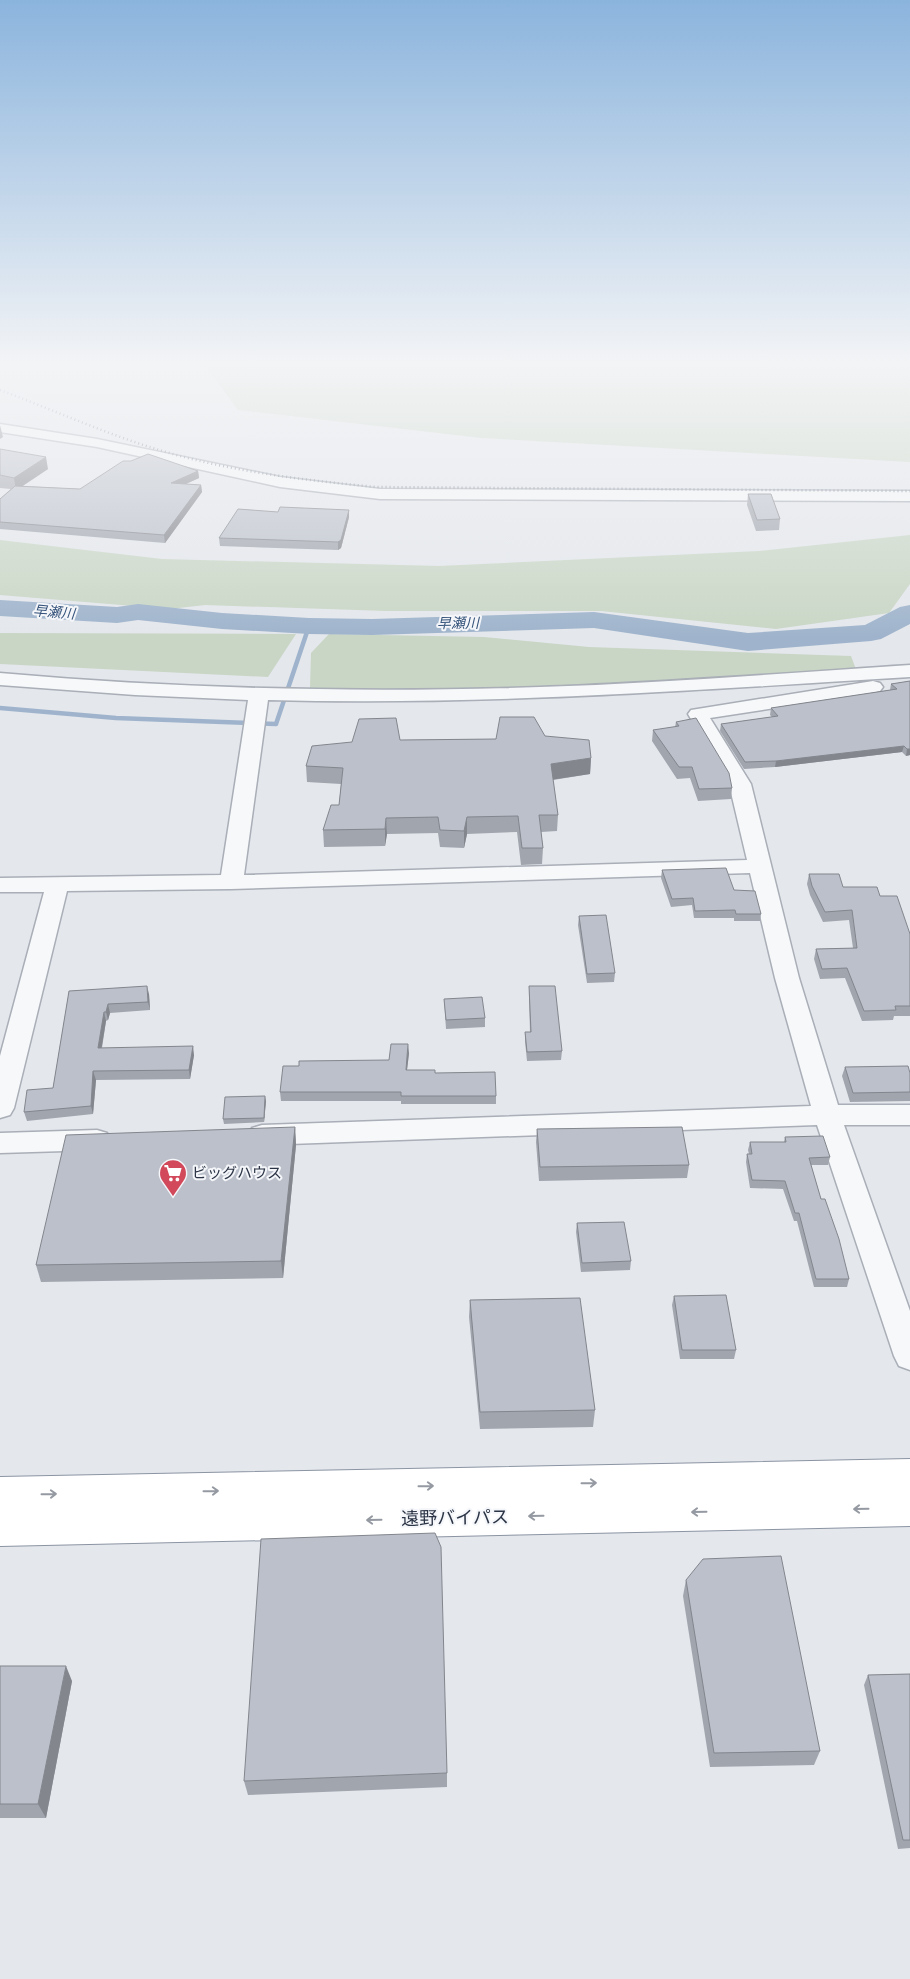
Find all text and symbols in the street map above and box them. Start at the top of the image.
water label: 早瀬川 [32,602,78,622]
water label: 早瀬川 [437,615,481,631]
supermarket icon: ビッグハウス [158,1158,188,1197]
place label: ビッグハウス [192,1164,282,1182]
one-way arrow [580,1478,596,1487]
one-way arrow [418,1481,434,1491]
one-way arrow [202,1486,219,1496]
one-way arrow [40,1489,56,1499]
one-way arrow [854,1504,870,1514]
street label: 遠野バイパス [401,1506,509,1529]
one-way arrow [691,1508,707,1517]
one-way arrow [529,1511,545,1521]
one-way arrow [366,1515,382,1525]

